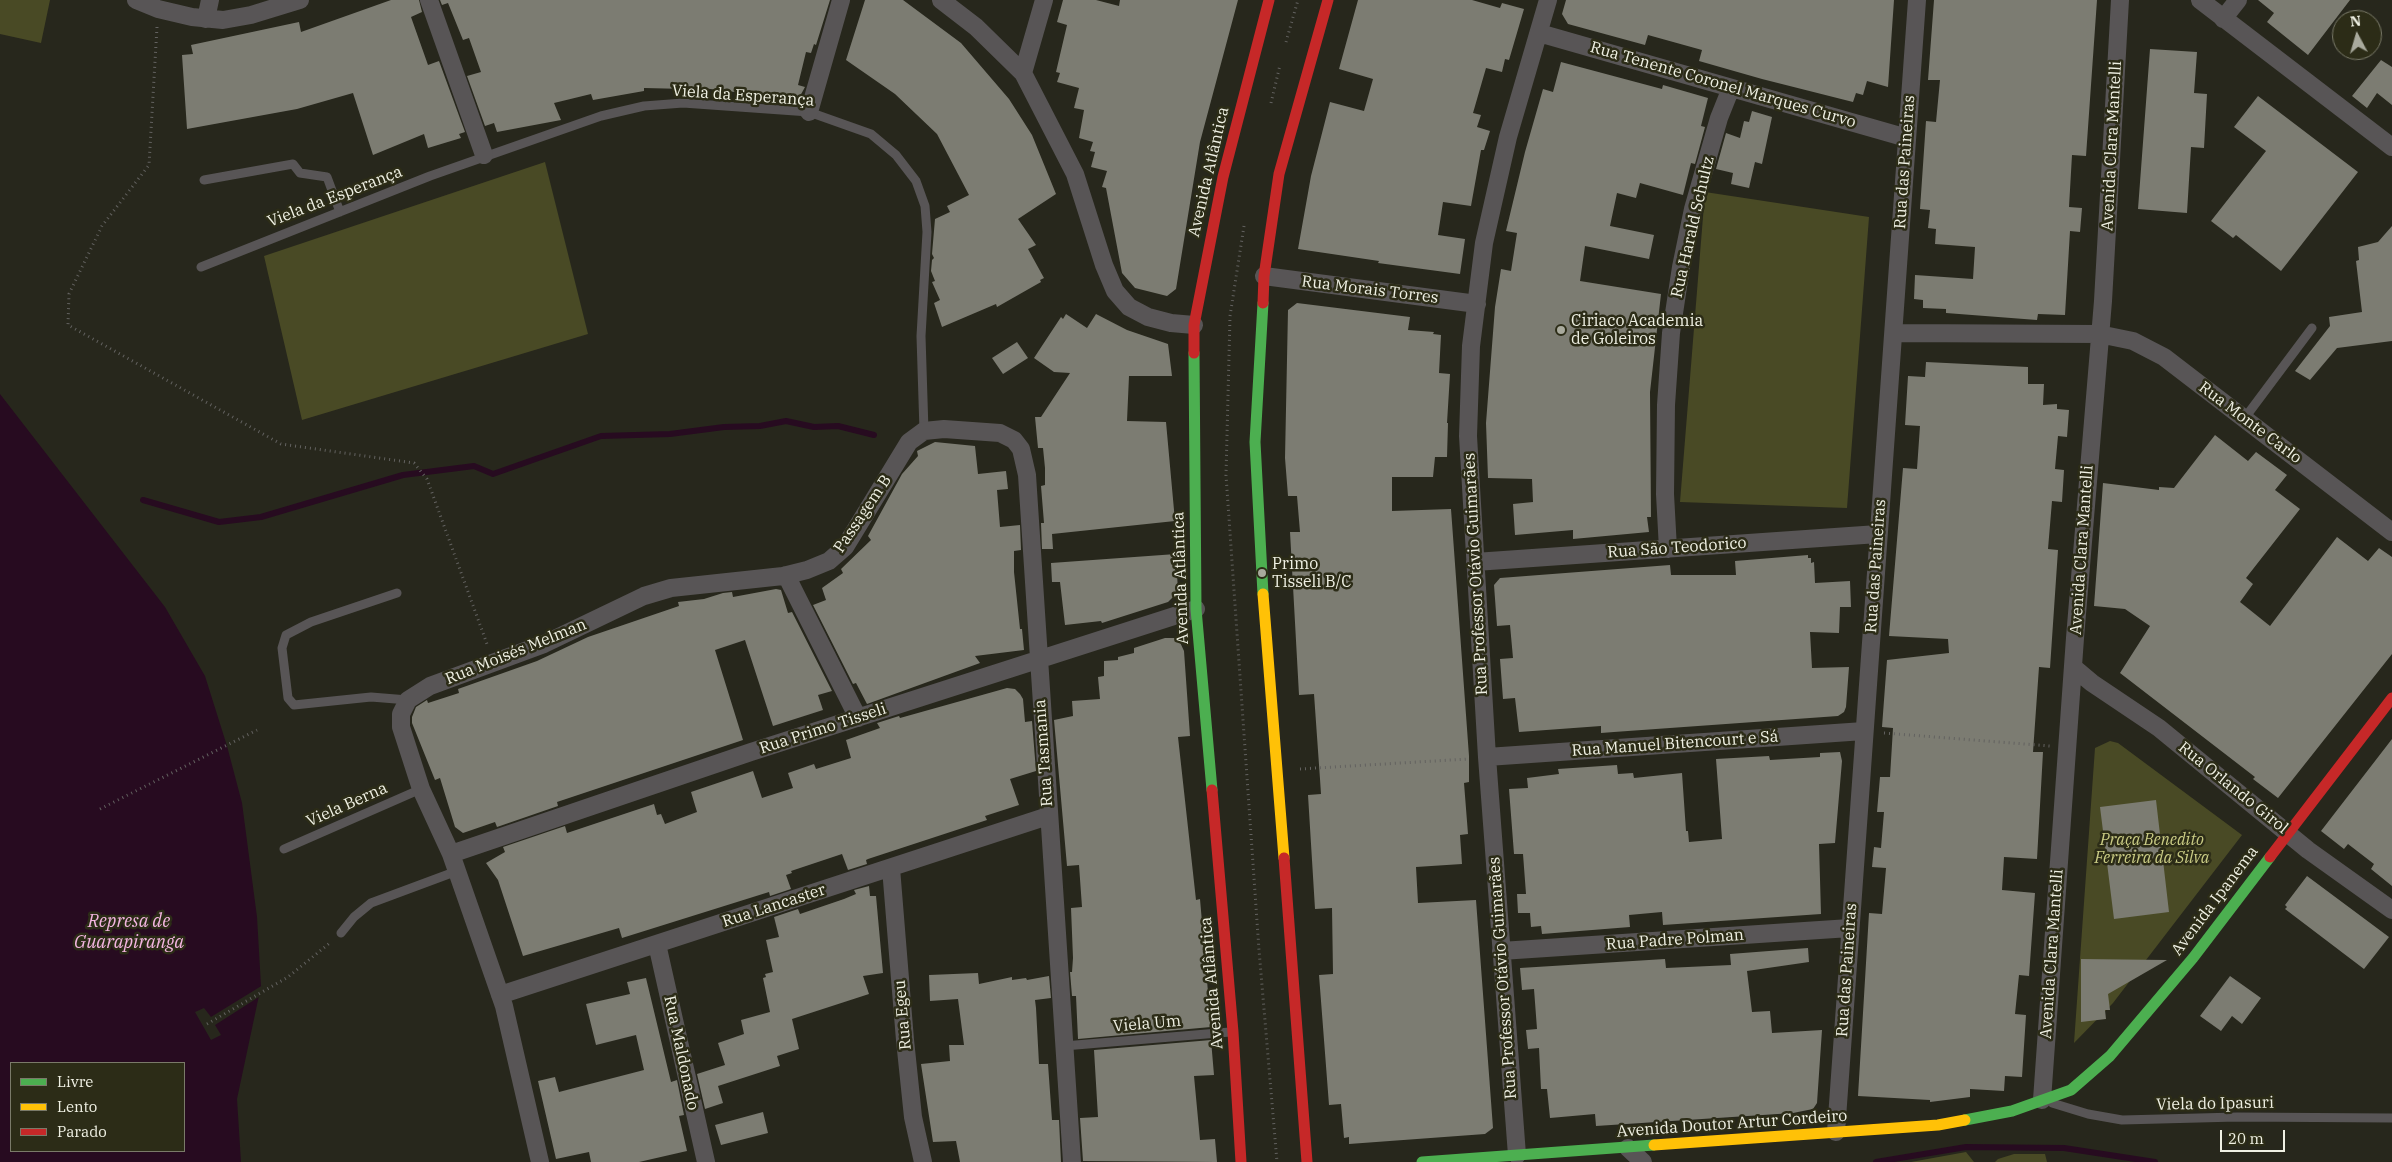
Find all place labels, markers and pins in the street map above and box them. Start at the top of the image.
place label: Ciriaco Academia de Goleiros [1571,311,1703,349]
marker: Ciriaco Academia de Goleiros [1555,324,1567,336]
place label: Primo Tisseli B/C [1272,554,1352,592]
marker: Primo Tisseli B/C [1256,567,1268,579]

